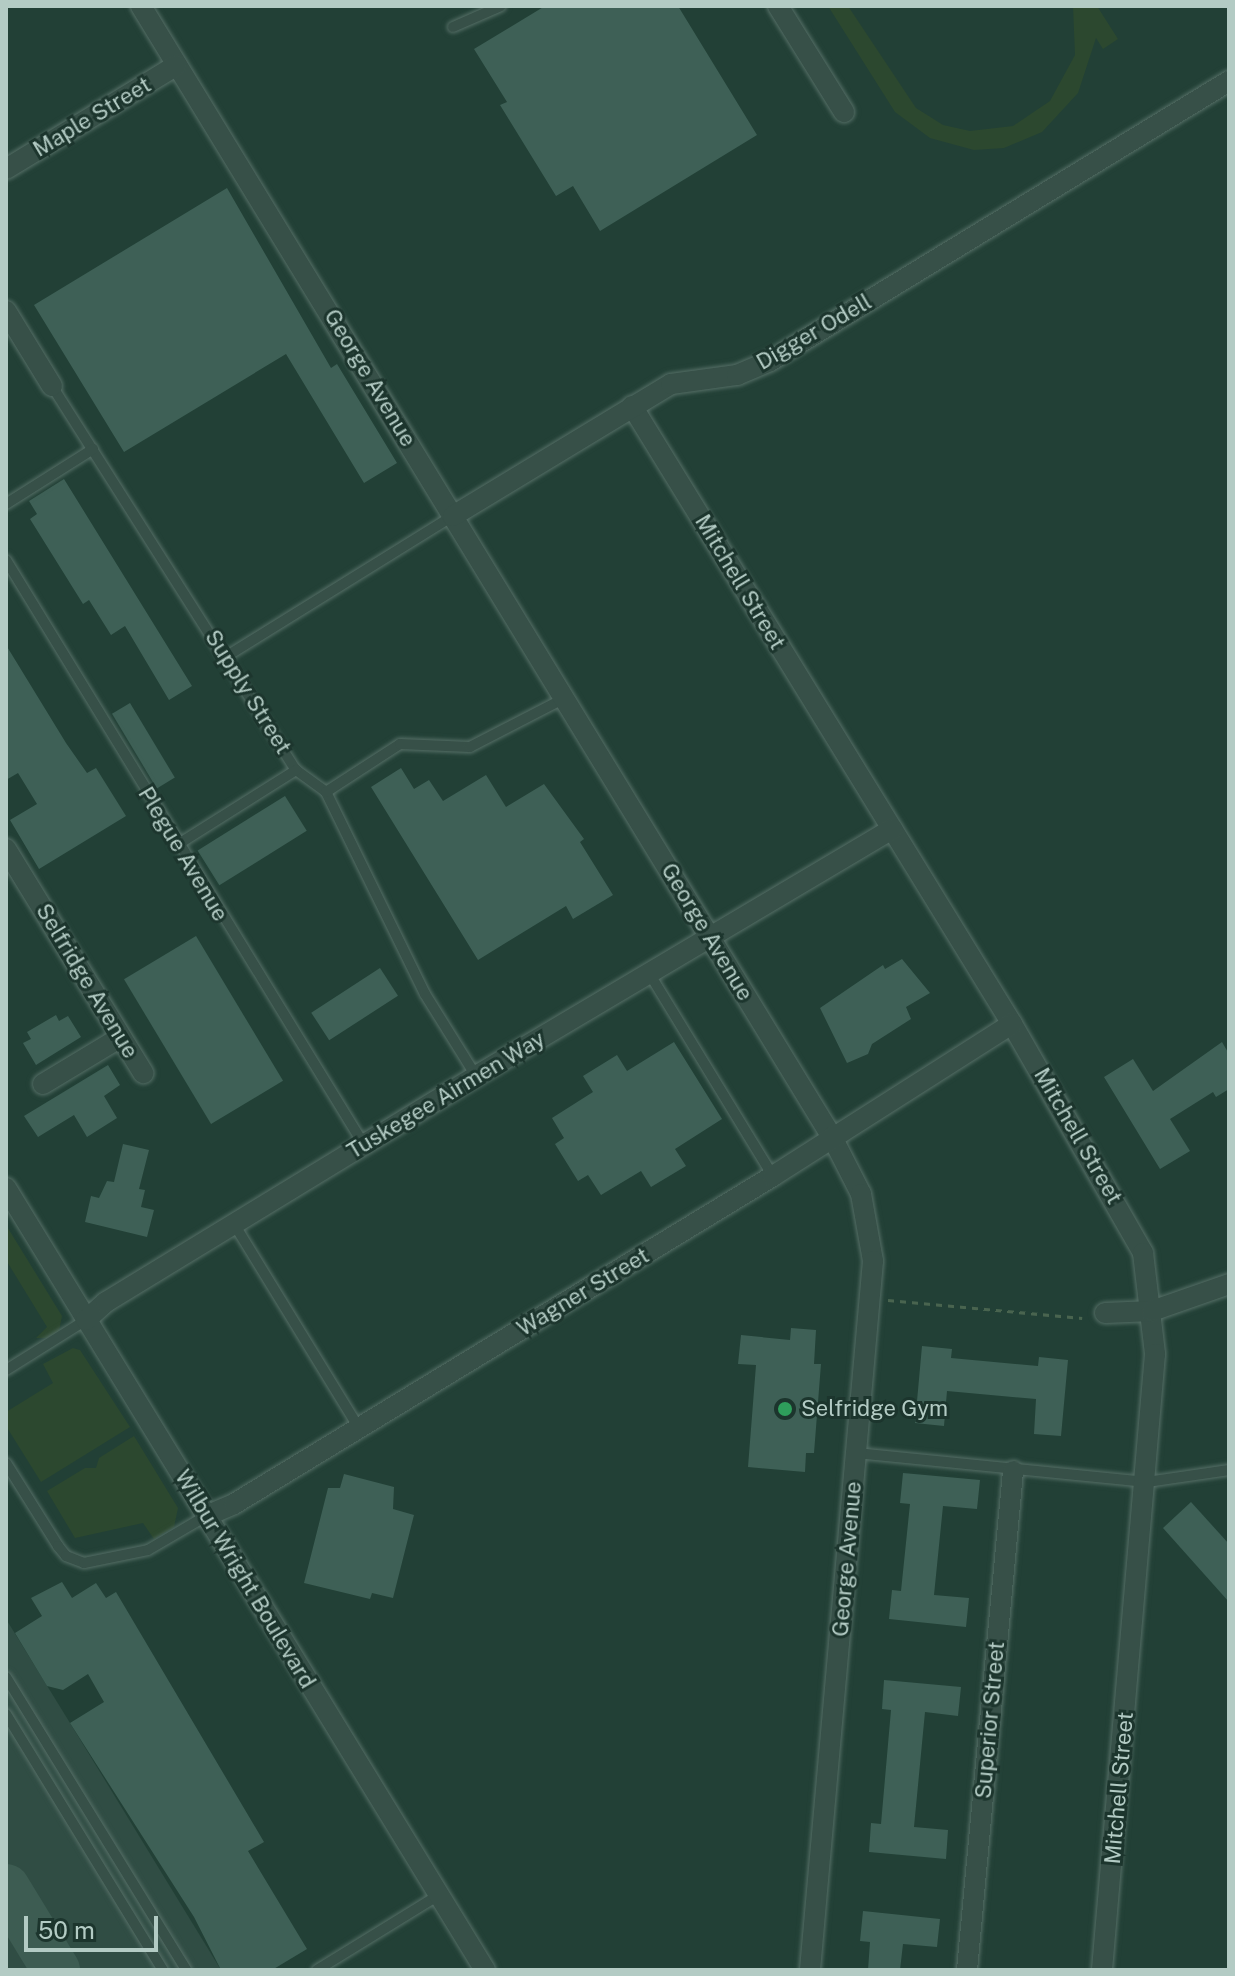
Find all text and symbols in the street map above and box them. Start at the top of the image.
street label: Maple Street [28,71,156,163]
street label: Digger Odell [752,288,876,376]
street label: George Avenue [319,304,421,452]
street label: Mitchell Street [689,510,791,654]
street label: Supply Street [199,625,297,759]
street label: Plegue Avenue [133,782,233,926]
street label: George Avenue [656,858,758,1006]
street label: Selfridge Avenue [30,899,144,1063]
street label: Tuskegee Airmen Way [342,1025,550,1165]
street label: Mitchell Street [1028,1063,1128,1209]
street label: Wagner Street [512,1242,654,1342]
place label: Selfridge Gym [801,1396,948,1422]
marker: Selfridge Gym [776,1400,794,1418]
street label: Wilbur Wright Boulevard [169,1465,321,1693]
street label: George Avenue [827,1480,867,1638]
street label: Superior Street [970,1640,1010,1800]
street label: Mitchell Street [1099,1711,1139,1865]
scale bar [28,1900,162,1950]
text: 50 m [38,1916,95,1944]

